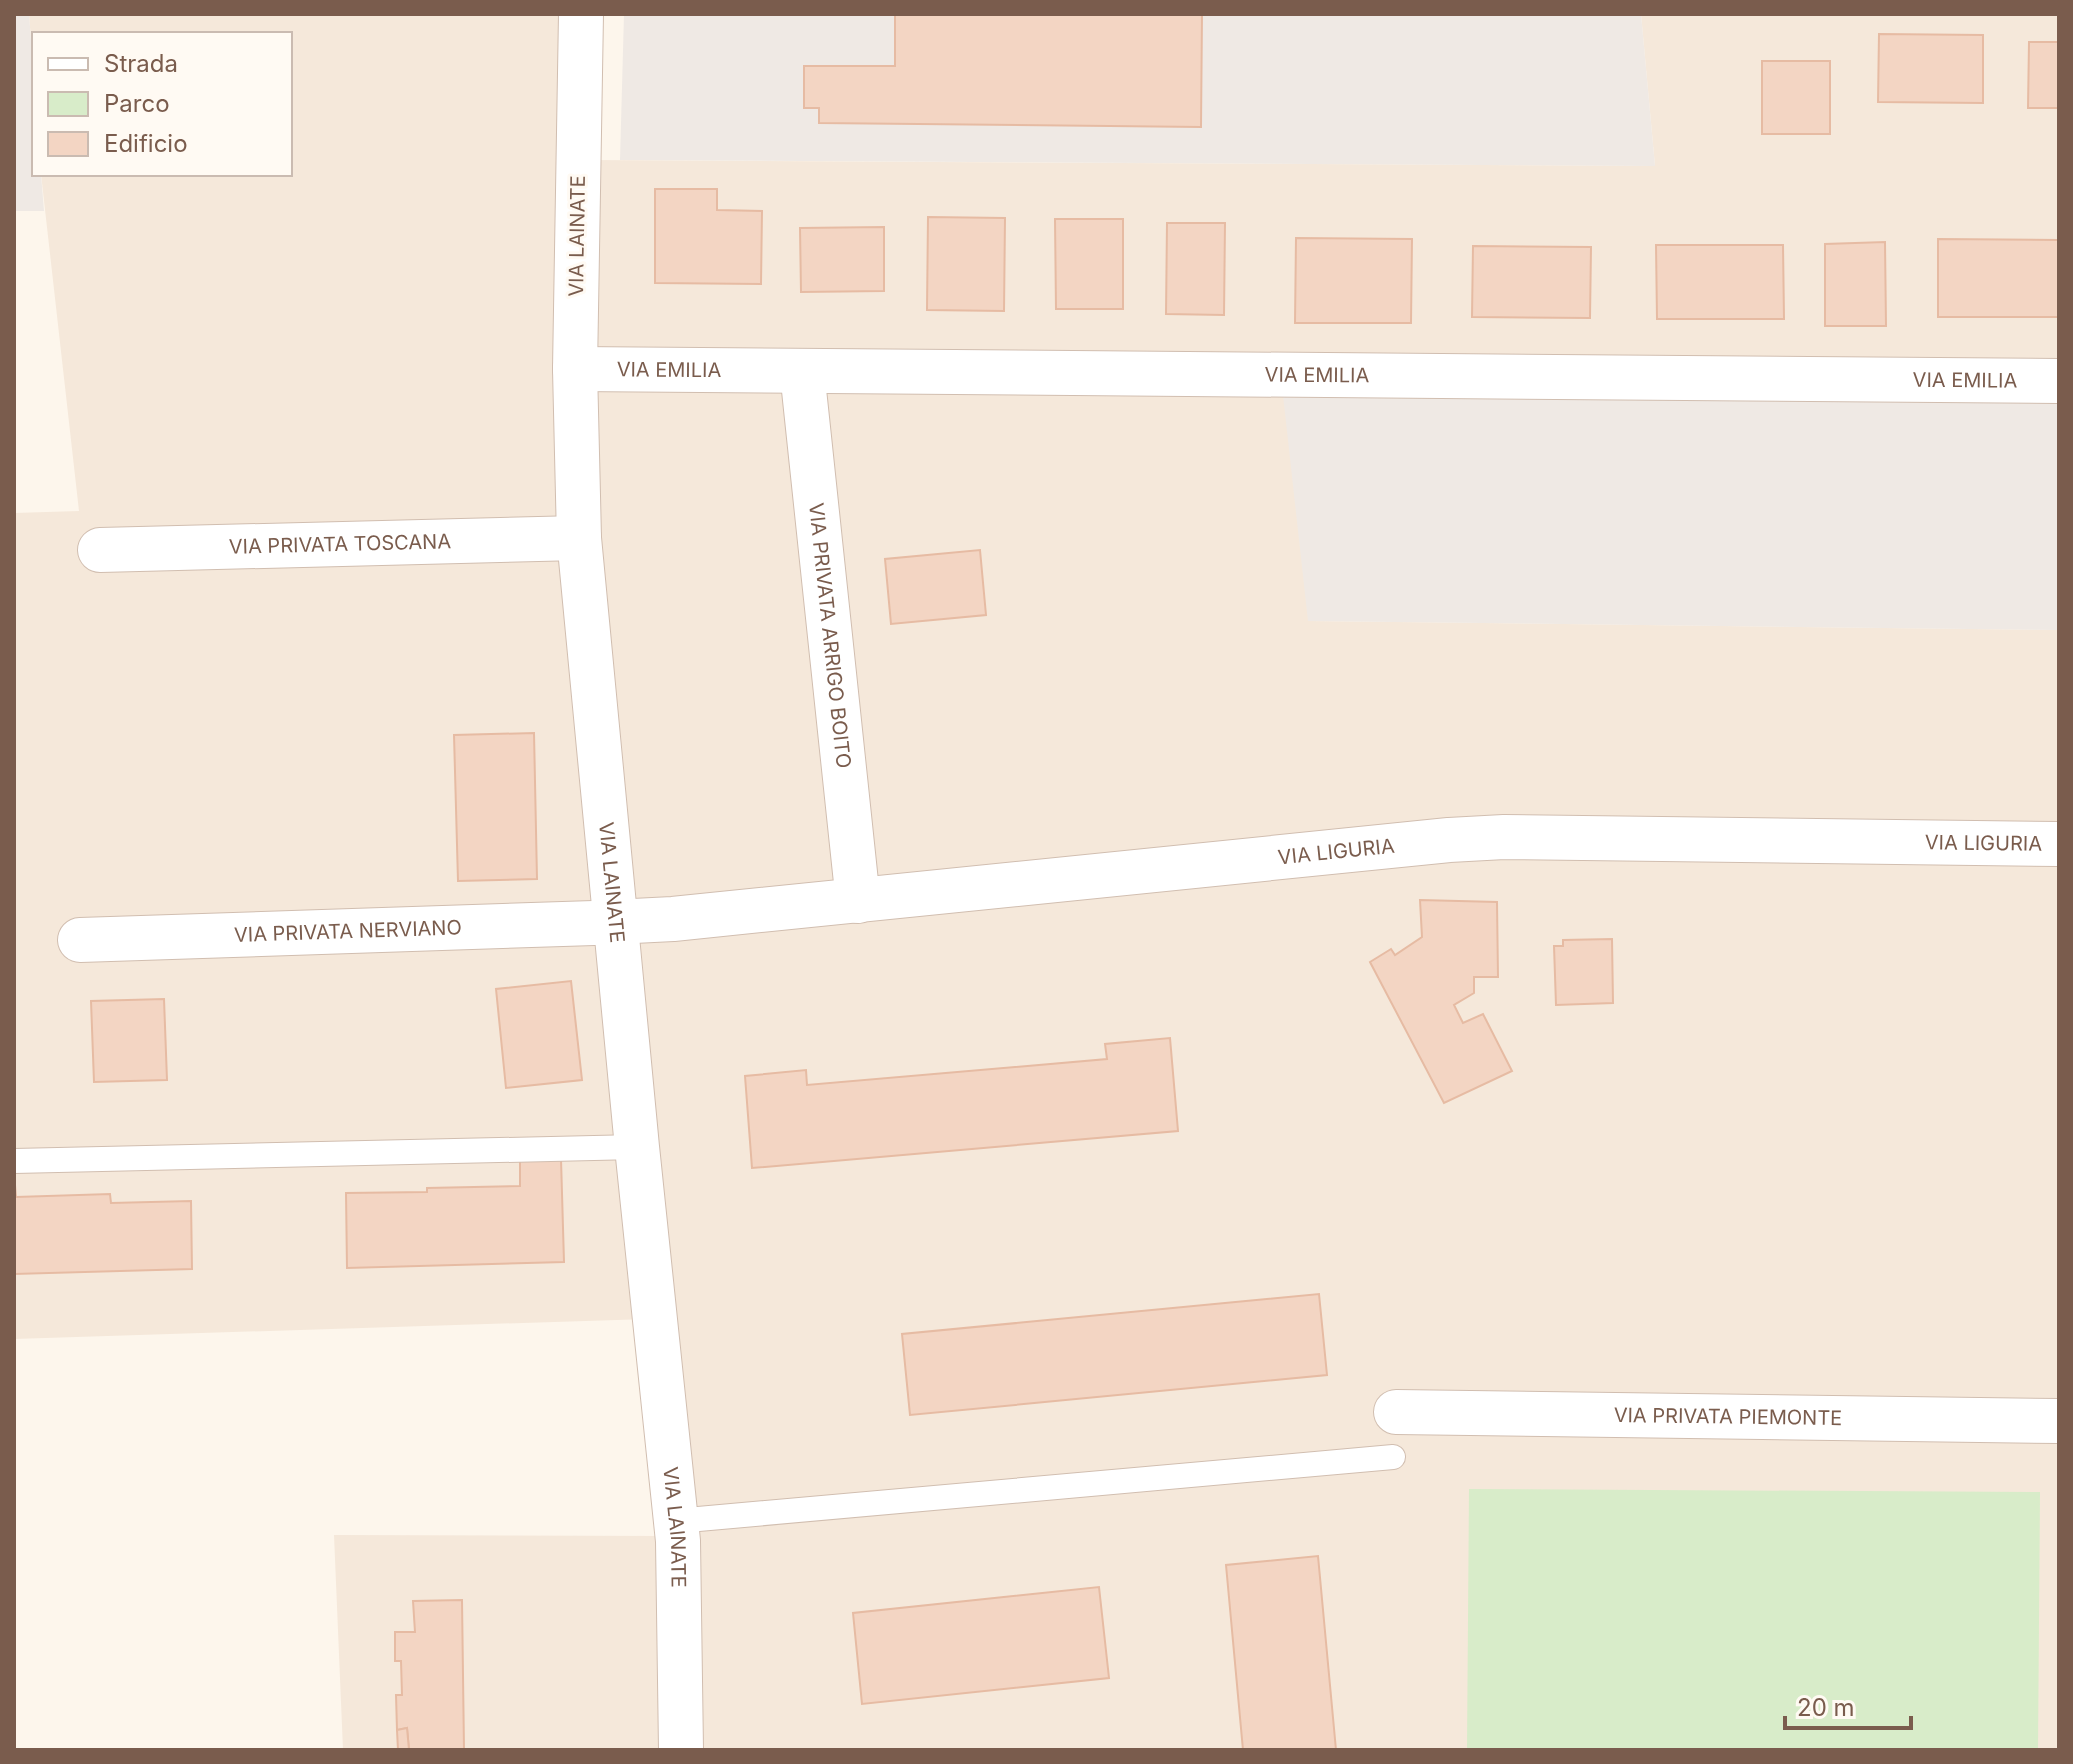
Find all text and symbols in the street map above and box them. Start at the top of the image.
legend [32,32,292,176]
text: Strada [104,49,178,78]
text: Parco [104,89,170,118]
text: Edificio [104,129,188,158]
street label: VIA LAINATE [564,175,590,297]
street label: VIA EMILIA [617,357,722,382]
street label: VIA EMILIA [1265,363,1370,387]
street label: VIA EMILIA [1913,368,2018,393]
street label: VIA PRIVATA ARRIGO BOITO [804,501,856,770]
street label: VIA PRIVATA TOSCANA [229,529,452,559]
street label: VIA LAINATE [594,821,629,944]
street label: VIA LIGURIA [1925,830,2042,856]
street label: VIA LIGURIA [1277,834,1396,869]
street label: VIA PRIVATA NERVIANO [234,915,462,947]
street label: VIA PRIVATA PIEMONTE [1614,1403,1842,1430]
street label: VIA LAINATE [658,1466,691,1588]
scale bar [1785,1680,1911,1730]
text: 20 m [1797,1693,1855,1722]

